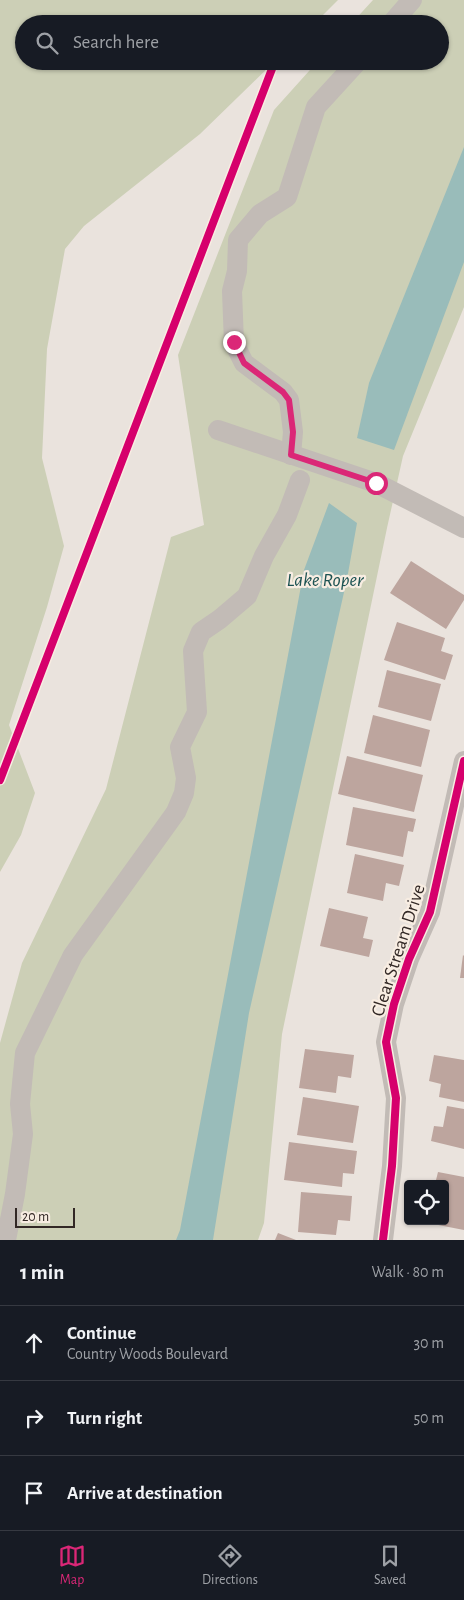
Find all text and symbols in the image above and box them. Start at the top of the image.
search box [15,15,449,70]
icon: search [33,29,61,57]
text: Search here [73,33,159,52]
route end [223,331,246,354]
route start [365,472,388,495]
water label: Lake Roper [287,570,364,590]
street label: Clear Stream Drive [368,882,429,1019]
map controls [404,1180,449,1225]
button: locate [404,1180,449,1225]
scale bar [15,1205,75,1228]
text: 20 m [22,1210,49,1224]
text: 1 min [20,1262,64,1283]
text: Walk · 80 m [372,1264,444,1280]
text: Continue [67,1324,136,1343]
icon: ahead [20,1329,48,1357]
text: 30 m [414,1335,444,1351]
text: Country Woods Boulevard [67,1346,228,1362]
icon: right [20,1404,48,1432]
text: Turn right [67,1409,142,1428]
text: 50 m [413,1410,444,1426]
icon: arrive [20,1479,48,1507]
text: Arrive at destination [67,1484,223,1503]
tab: Map [58,1542,86,1589]
tab: Directions [202,1542,258,1589]
tab: Saved [374,1542,406,1589]

